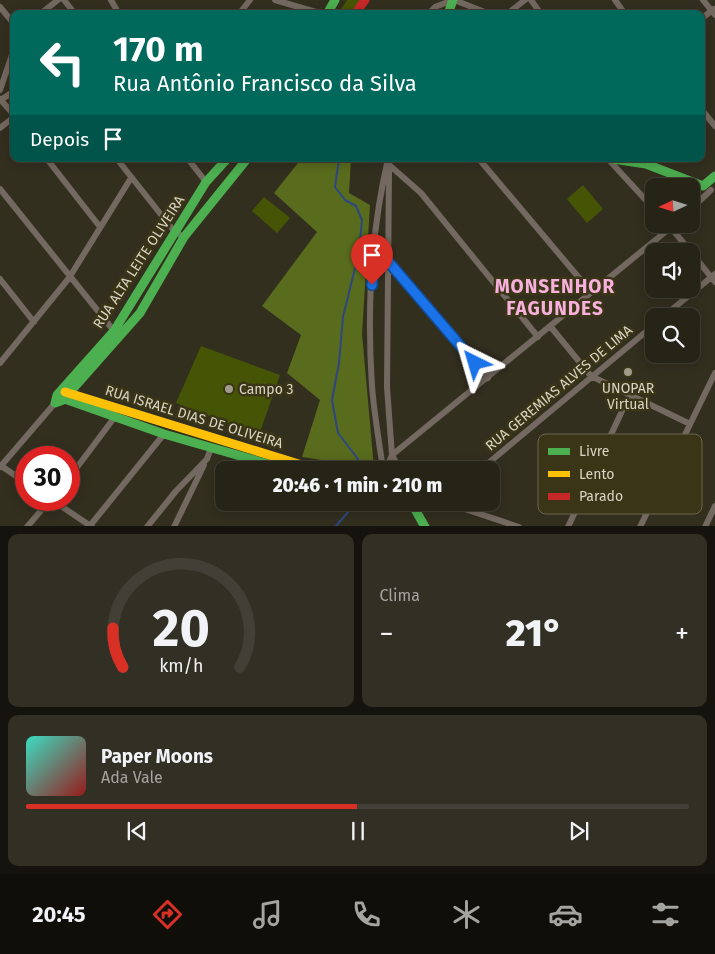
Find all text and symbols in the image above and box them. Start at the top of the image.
text: 170 m [113,28,204,70]
icon: left [30,30,95,95]
text: Rua Antônio Francisco da Silva [113,70,417,97]
icon: arrive [99,125,127,153]
text: Depois [30,128,89,151]
north arrow [645,178,700,232]
map controls [645,178,700,363]
street label: RUA ALTA LEITE OLIVEIRA [90,192,188,332]
pin [351,234,393,285]
icon: arrive [358,241,386,269]
button: sound [645,243,700,298]
district label: MONSENHOR FAGUNDES [495,275,615,320]
button: search [645,308,700,363]
street label: RUA GEREMIAS ALVES DE LIMA [482,322,636,454]
position arrow [448,336,500,388]
marker: UNOPAR Virtual [622,366,634,378]
place label: UNOPAR Virtual [602,380,655,413]
place label: Campo 3 [239,381,294,398]
street label: RUA ISRAEL DIAS DE OLIVEIRA [103,382,285,452]
marker: Campo 3 [223,383,235,395]
legend [538,434,702,514]
text: Livre [579,443,609,460]
speed limit sign: 30 [15,446,80,511]
text: Lento [579,466,614,483]
text: 20:46 · 1 min · 210 m [273,474,442,497]
text: Parado [579,488,623,505]
text: Clima [380,586,420,605]
text: 20 [152,597,209,660]
text: 21° [506,610,563,656]
text: − [380,617,394,650]
text: + [675,617,689,650]
text: km/h [159,655,203,677]
text: Paper Moons [101,745,213,768]
text: Ada Vale [101,768,163,787]
icon: previous [123,817,151,845]
icon: pause [344,817,372,845]
icon: next [565,817,593,845]
icon: directions [150,897,185,932]
icon: music [250,897,285,932]
icon: phone [349,897,384,932]
icon: climate [449,897,484,932]
icon: car [548,897,583,932]
icon: filters [648,897,683,932]
text: 20:45 [32,901,86,928]

